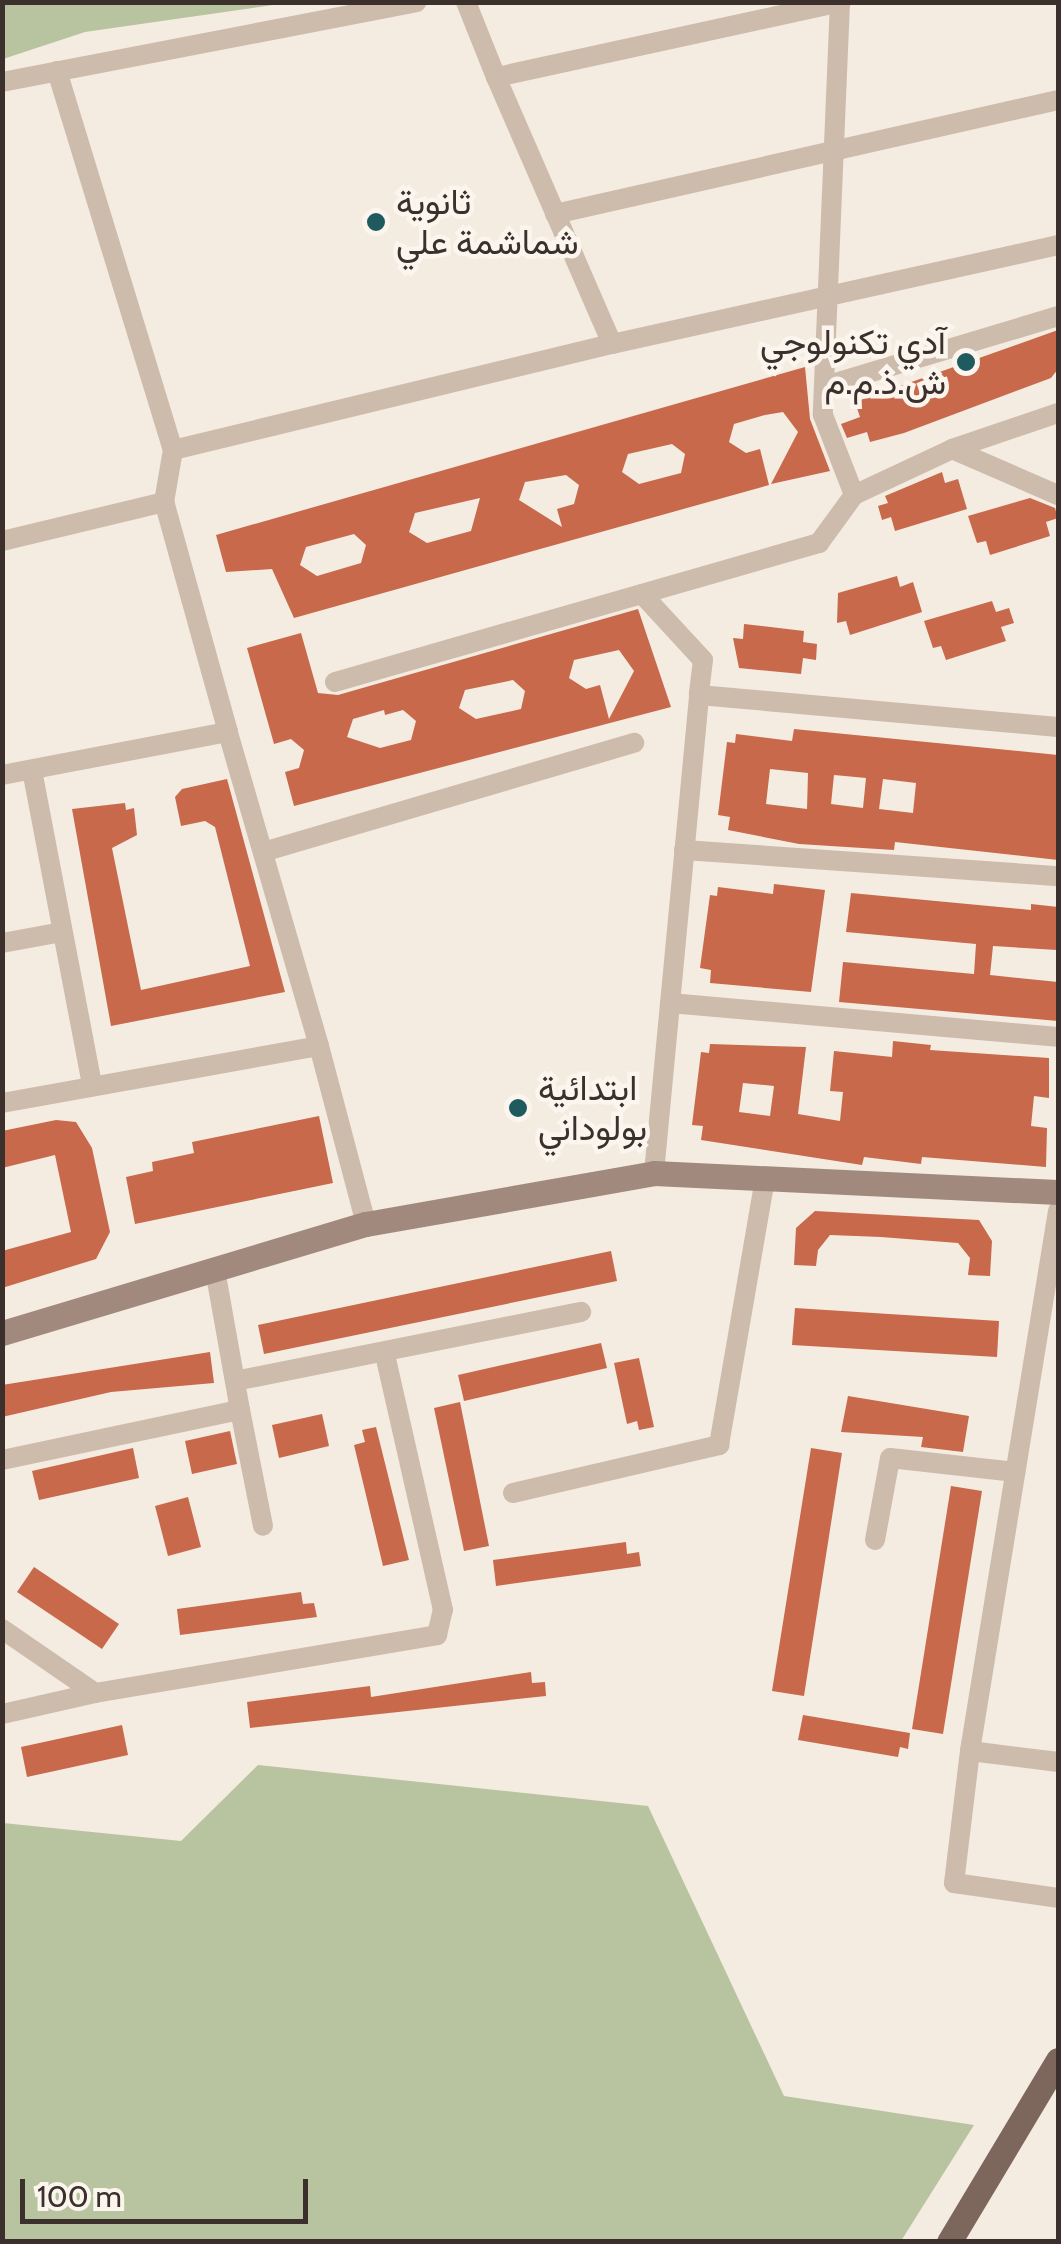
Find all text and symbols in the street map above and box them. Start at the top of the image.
place label: ثانوية شماشمة علي [396,181,579,263]
marker: ثانوية شماشمة علي [365,211,387,233]
place label: آدي تكنولوجي ش.ذ.م.م [760,321,946,403]
marker: آدي تكنولوجي ش.ذ.م.م [955,351,977,373]
place label: ابتدائية بولوداني [538,1067,647,1149]
marker: ابتدائية بولوداني [507,1097,529,1119]
scale bar [25,2159,312,2221]
text: 100 m [37,2178,122,2215]

